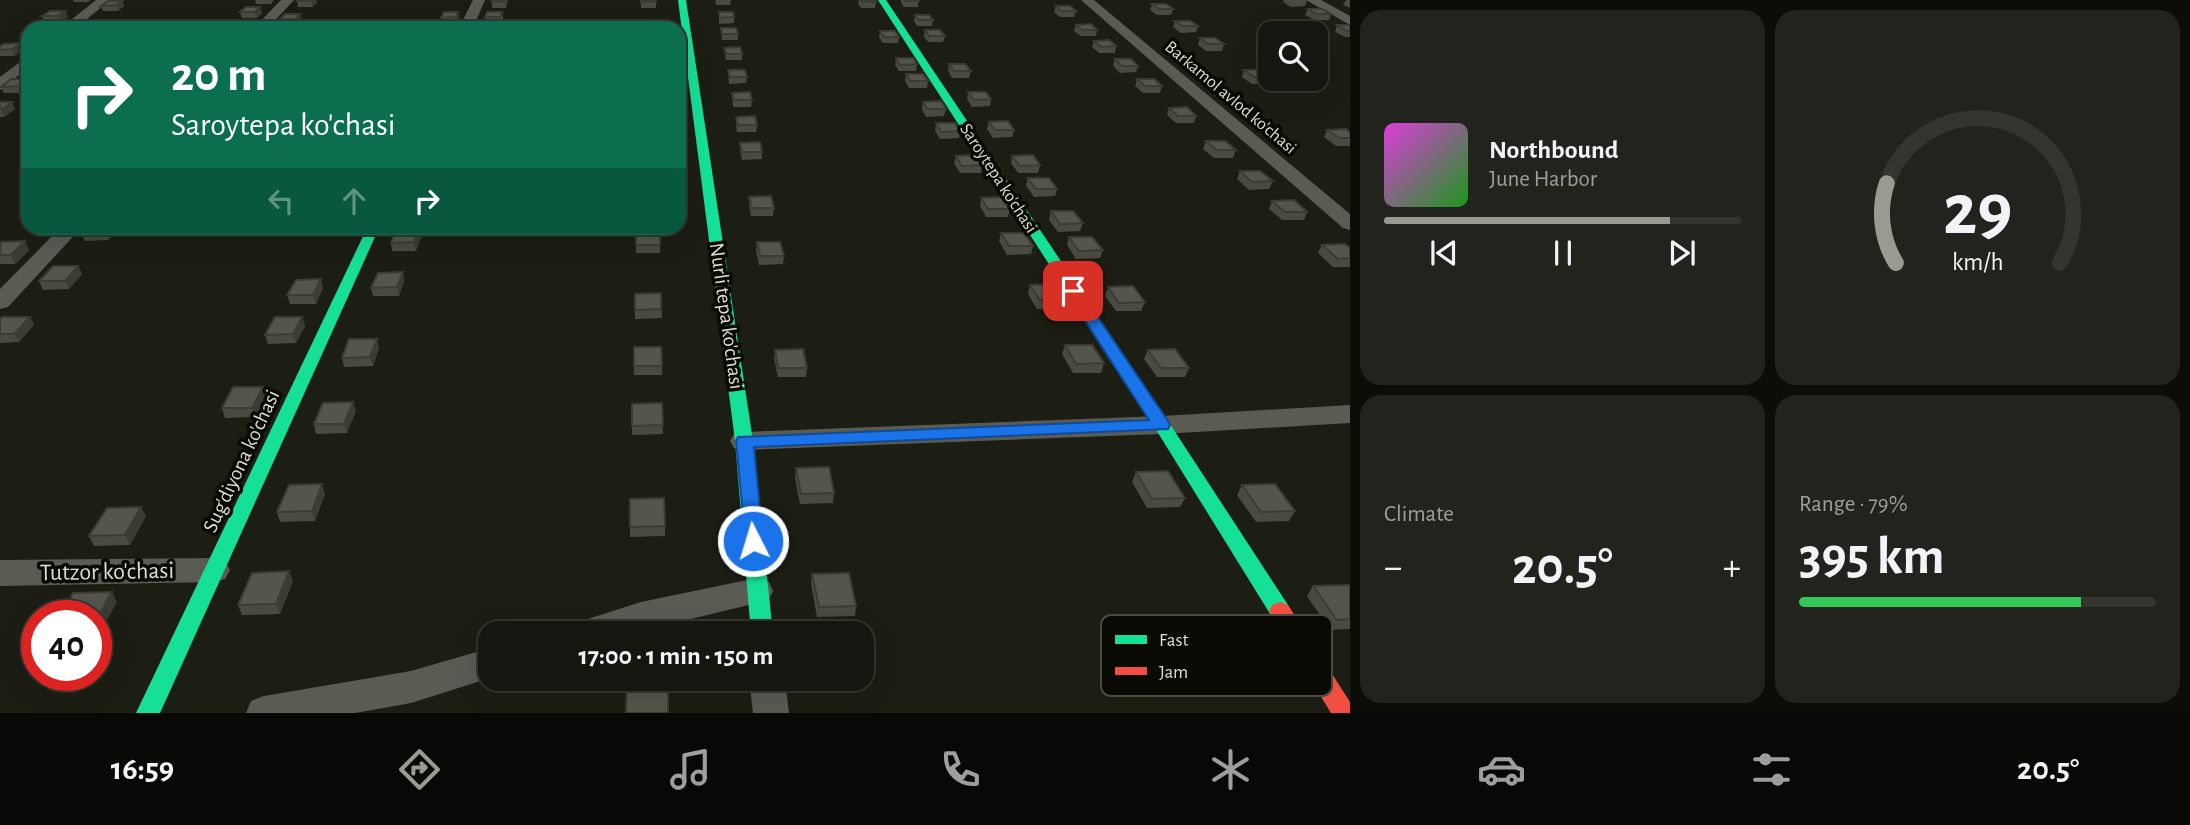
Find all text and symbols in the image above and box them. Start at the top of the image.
map controls [1258,21,1328,91]
button: search [1258,21,1328,91]
street label: Barkamol avlod ko'chasi [1161,38,1299,158]
icon: right [56,49,147,140]
text: 20 m [171,51,267,100]
text: Saroytepa ko'chasi [171,109,396,141]
street label: Saroytepa ko'chasi [956,121,1040,236]
text: Northbound [1489,137,1618,163]
text: June Harbor [1489,168,1597,191]
text: 29 [1943,176,2012,249]
icon: left [262,182,300,220]
icon: ahead [335,182,373,220]
icon: right [408,182,446,220]
icon: previous [1425,234,1463,272]
icon: pause [1544,234,1582,272]
icon: next [1663,234,1701,272]
street label: Nurli tepa ko'chasi [706,241,747,391]
text: km/h [1952,250,2003,275]
pin [1043,261,1103,321]
icon: arrive [1054,272,1092,310]
street label: Sug'diyona ko'chasi [199,387,284,536]
text: Range · 79% [1799,493,1908,516]
text: Climate [1384,503,1454,526]
position arrow [716,504,790,578]
text: 395 km [1799,531,1945,583]
text: 20.5° [1512,541,1613,593]
text: − [1384,549,1402,587]
text: + [1723,549,1741,587]
street label: Tutzor ko'chasi [40,559,174,585]
speed limit sign: 40 [21,600,112,691]
legend [1101,615,1332,696]
text: Fast [1159,631,1189,650]
text: 17:00 · 1 min · 150 m [578,643,774,669]
text: Jam [1159,663,1188,682]
icon: directions [395,745,444,794]
icon: music [666,745,715,794]
icon: phone [936,745,985,794]
icon: climate [1206,745,1255,794]
icon: car [1477,745,1526,794]
icon: filters [1747,745,1796,794]
text: 16:59 [111,753,174,785]
text: 20.5° [2017,753,2079,785]

